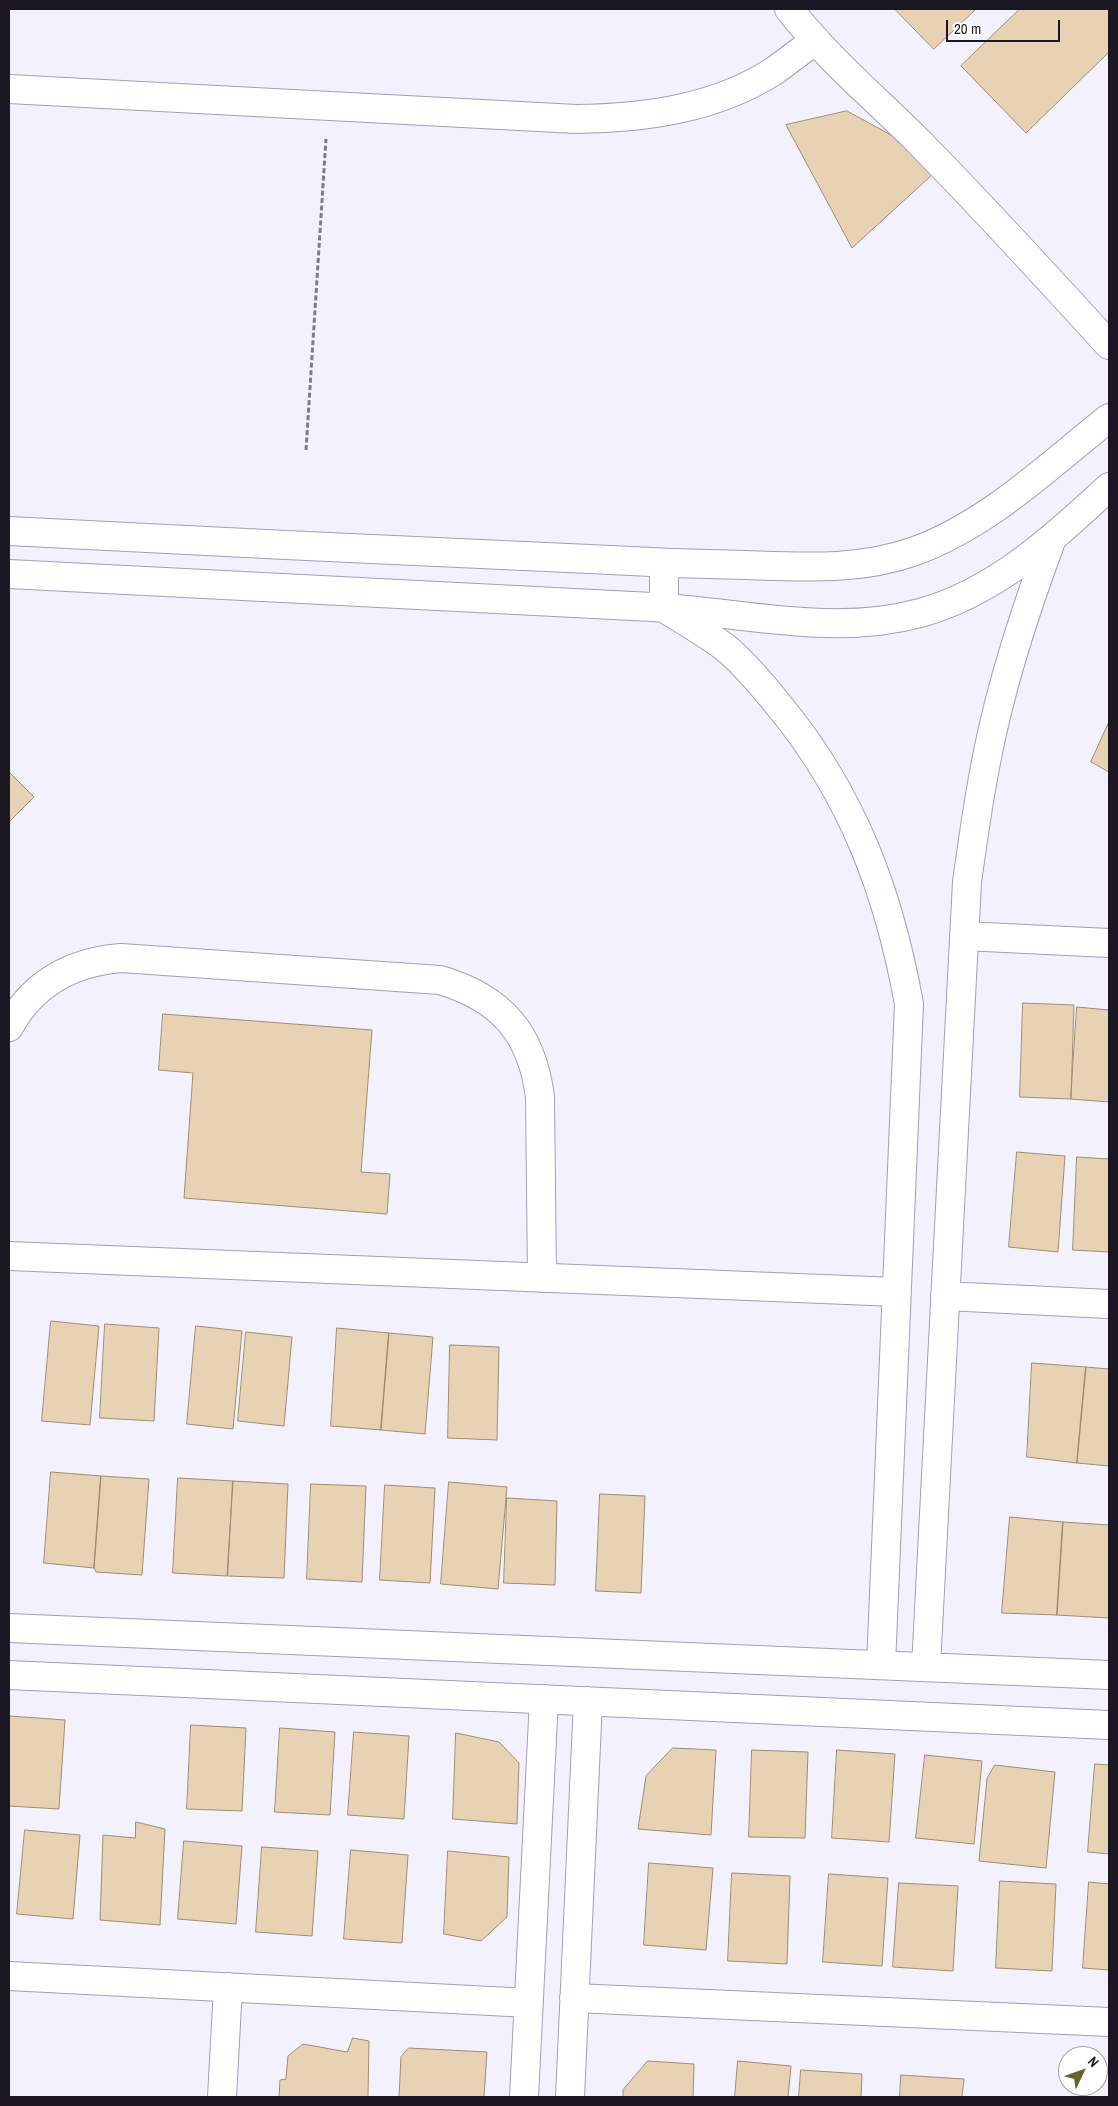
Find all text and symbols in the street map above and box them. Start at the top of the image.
scale bar [948,10,1062,42]
text: 20 m [954,18,981,39]
north arrow [1058,2046,1108,2096]
text: N [1084,2053,1103,2071]

